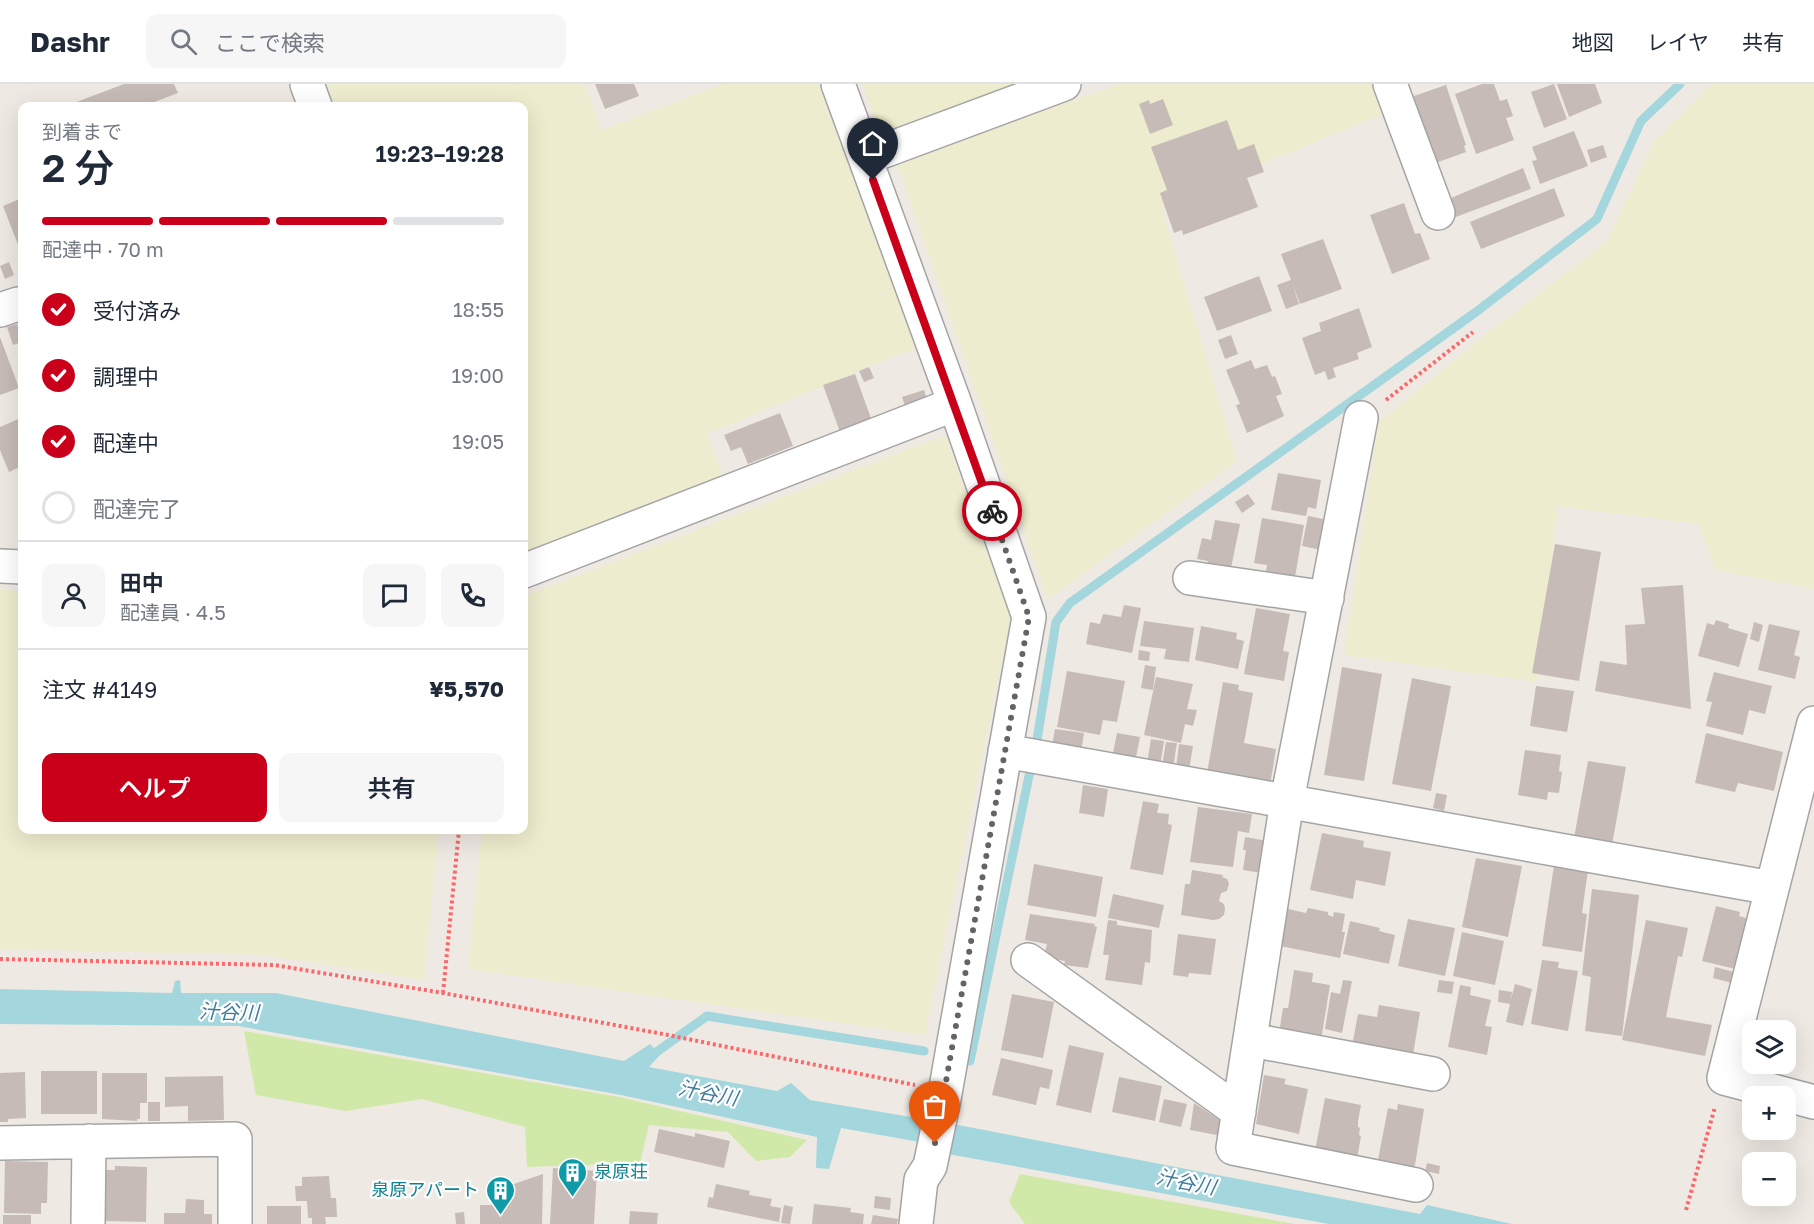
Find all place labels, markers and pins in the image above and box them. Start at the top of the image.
pin [847,118,898,180]
pin [909,1081,960,1143]
building icon: 泉原荘 [557,1156,589,1198]
place label: 泉原荘 [594,1160,648,1182]
building icon: 泉原アパート [484,1174,516,1216]
place label: 泉原アパート [371,1178,479,1200]

